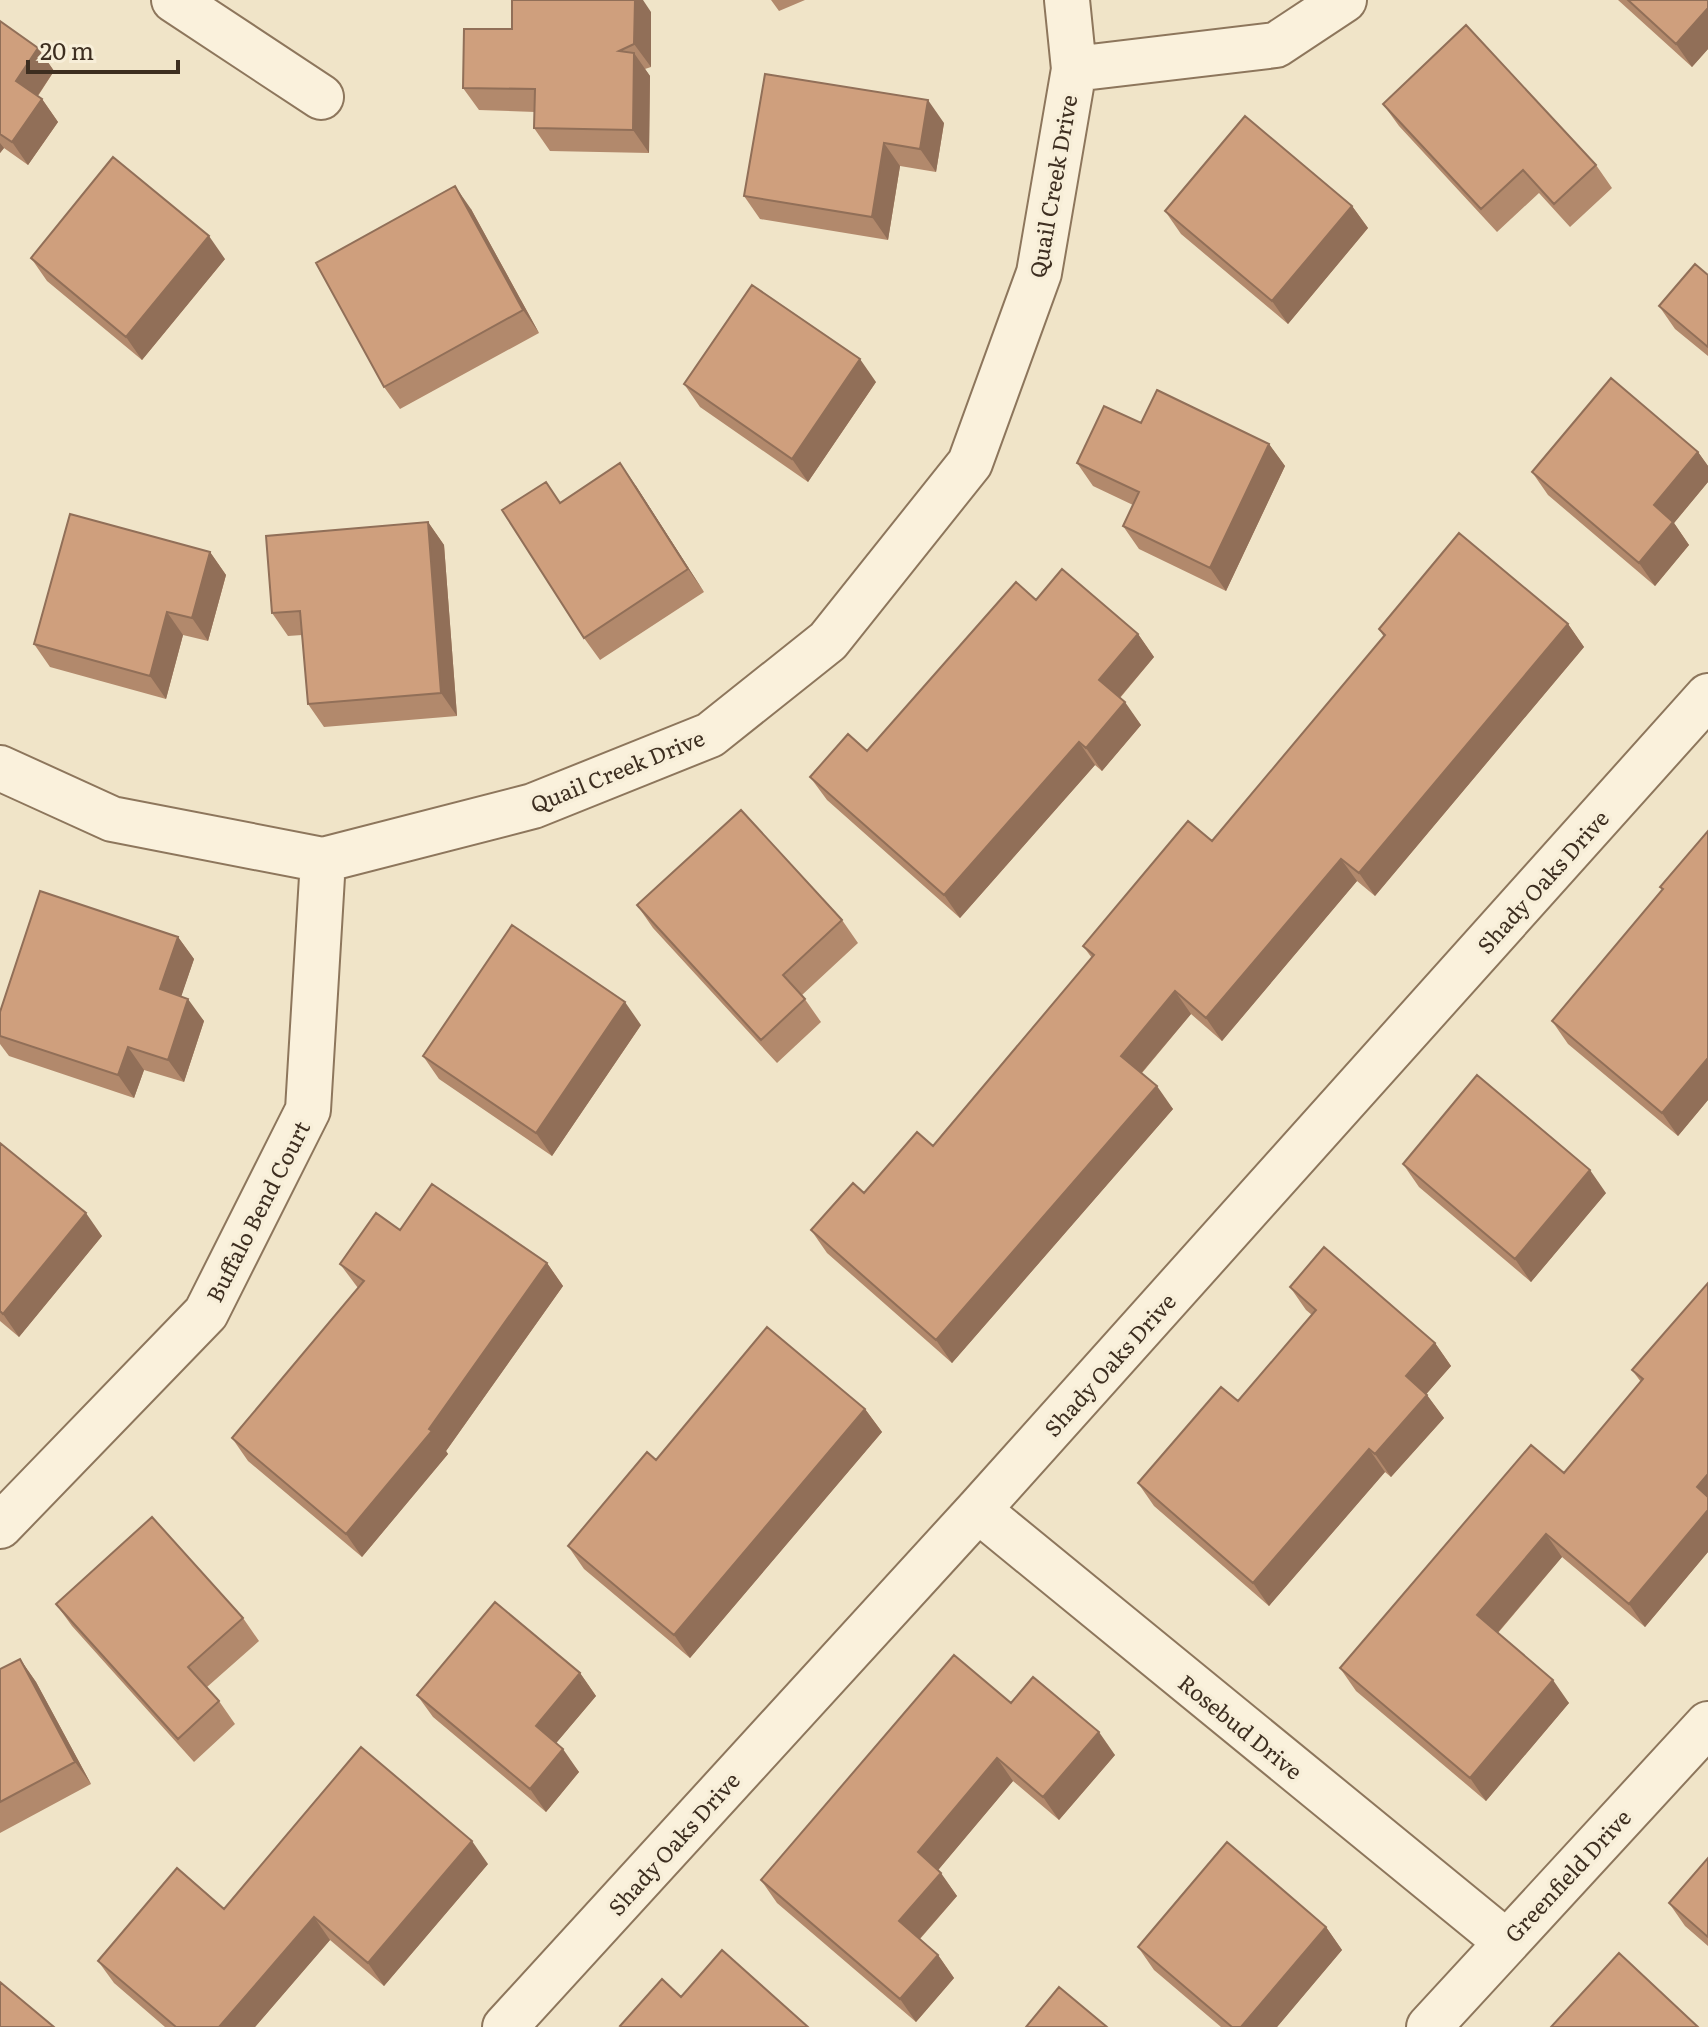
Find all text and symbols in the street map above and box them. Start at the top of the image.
scale bar [28,24,178,74]
text: 20 m [40,32,94,67]
street label: Quail Creek Drive [1020,92,1084,280]
street label: Quail Creek Drive [525,720,709,820]
street label: Shady Oaks Drive [1468,802,1616,960]
street label: Buffalo Bend Court [197,1114,317,1307]
street label: Shady Oaks Drive [1035,1285,1183,1443]
street label: Rosebud Drive [1172,1666,1310,1786]
street label: Shady Oaks Drive [599,1764,747,1922]
street label: Greenfield Drive [1496,1801,1638,1949]

